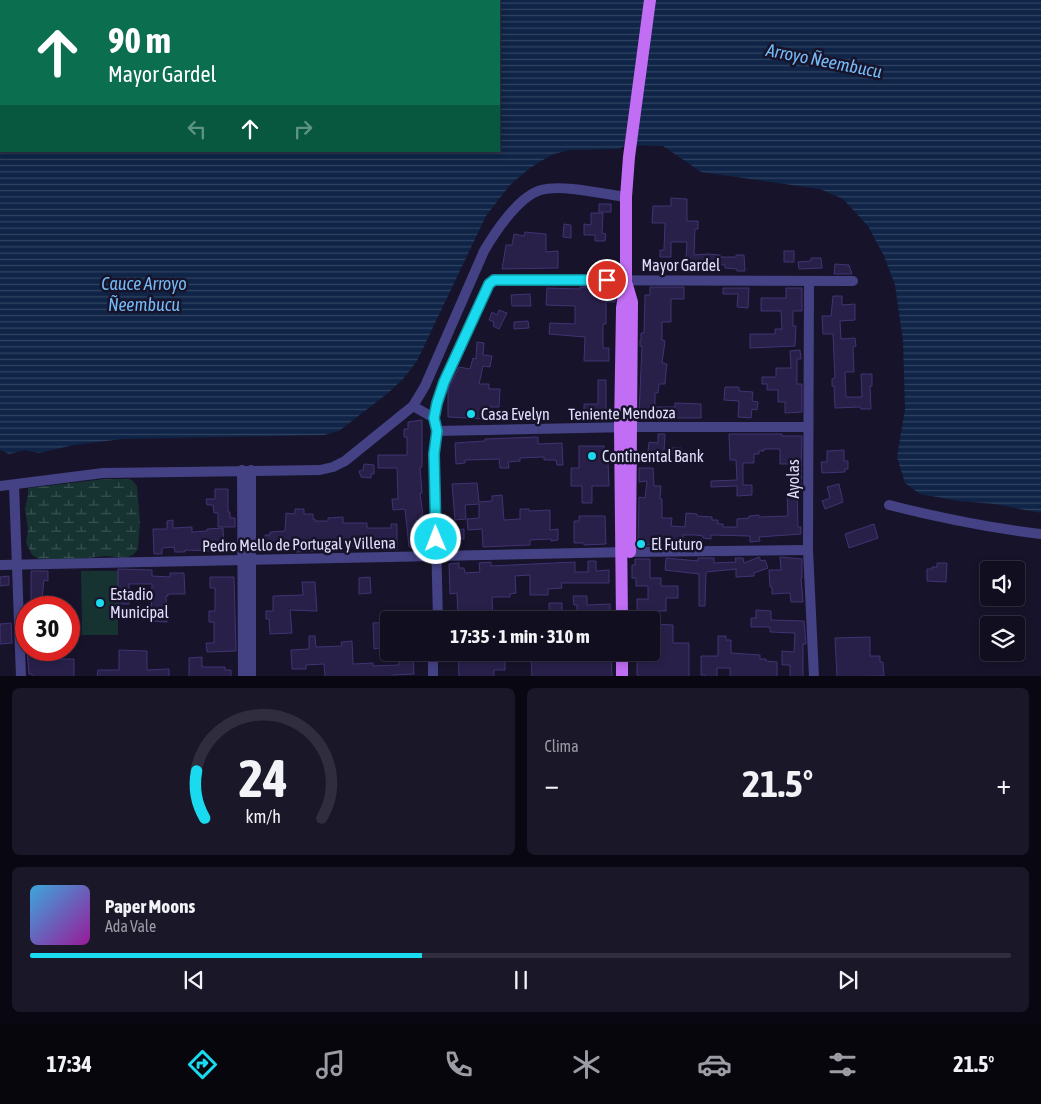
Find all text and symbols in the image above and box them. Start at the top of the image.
icon: ahead [25,20,90,85]
text: 90 m [108,20,171,60]
water label: Arroyo Ñeembucu [763,39,884,82]
text: Mayor Gardel [108,61,216,87]
icon: left [183,115,211,143]
icon: ahead [236,115,264,143]
icon: right [289,115,317,143]
street label: Mayor Gardel [642,256,721,275]
pin [586,259,628,301]
icon: arrive [593,266,621,294]
water label: Cauce Arroyo Ñeembucu [101,273,187,315]
street label: Teniente Mendoza [568,403,676,423]
place label: Casa Evelyn [481,405,550,424]
marker: Casa Evelyn [465,408,477,420]
place label: Continental Bank [602,447,704,465]
marker: Continental Bank [586,450,598,462]
street label: Ayolas [784,459,803,499]
position arrow [409,512,461,564]
street label: Pedro Mello de Portugal y Villena [202,533,396,556]
place label: El Futuro [651,535,703,553]
marker: El Futuro [635,538,647,550]
map controls [980,561,1025,661]
button: sound [980,561,1025,606]
place label: Estadio Municipal [110,585,170,622]
speed limit sign: 30 [15,596,80,661]
marker: Estadio Municipal [94,597,106,609]
button: layers [980,616,1025,661]
text: 17:35 · 1 min · 310 m [450,625,590,647]
text: Clima [545,737,579,755]
text: 24 [239,748,288,808]
text: 21.5° [742,762,813,805]
text: − [545,768,559,800]
text: + [996,768,1011,800]
text: km/h [246,806,281,827]
text: Paper Moons [105,895,195,917]
text: Ada Vale [105,917,156,935]
icon: previous [180,966,208,994]
icon: pause [507,966,535,994]
icon: next [834,966,862,994]
icon: directions [185,1047,220,1082]
icon: music [313,1047,348,1082]
icon: phone [441,1047,476,1082]
icon: climate [569,1047,604,1082]
icon: car [697,1047,732,1082]
icon: filters [825,1047,860,1082]
text: 17:34 [47,1051,92,1077]
text: 21.5° [953,1051,994,1077]

